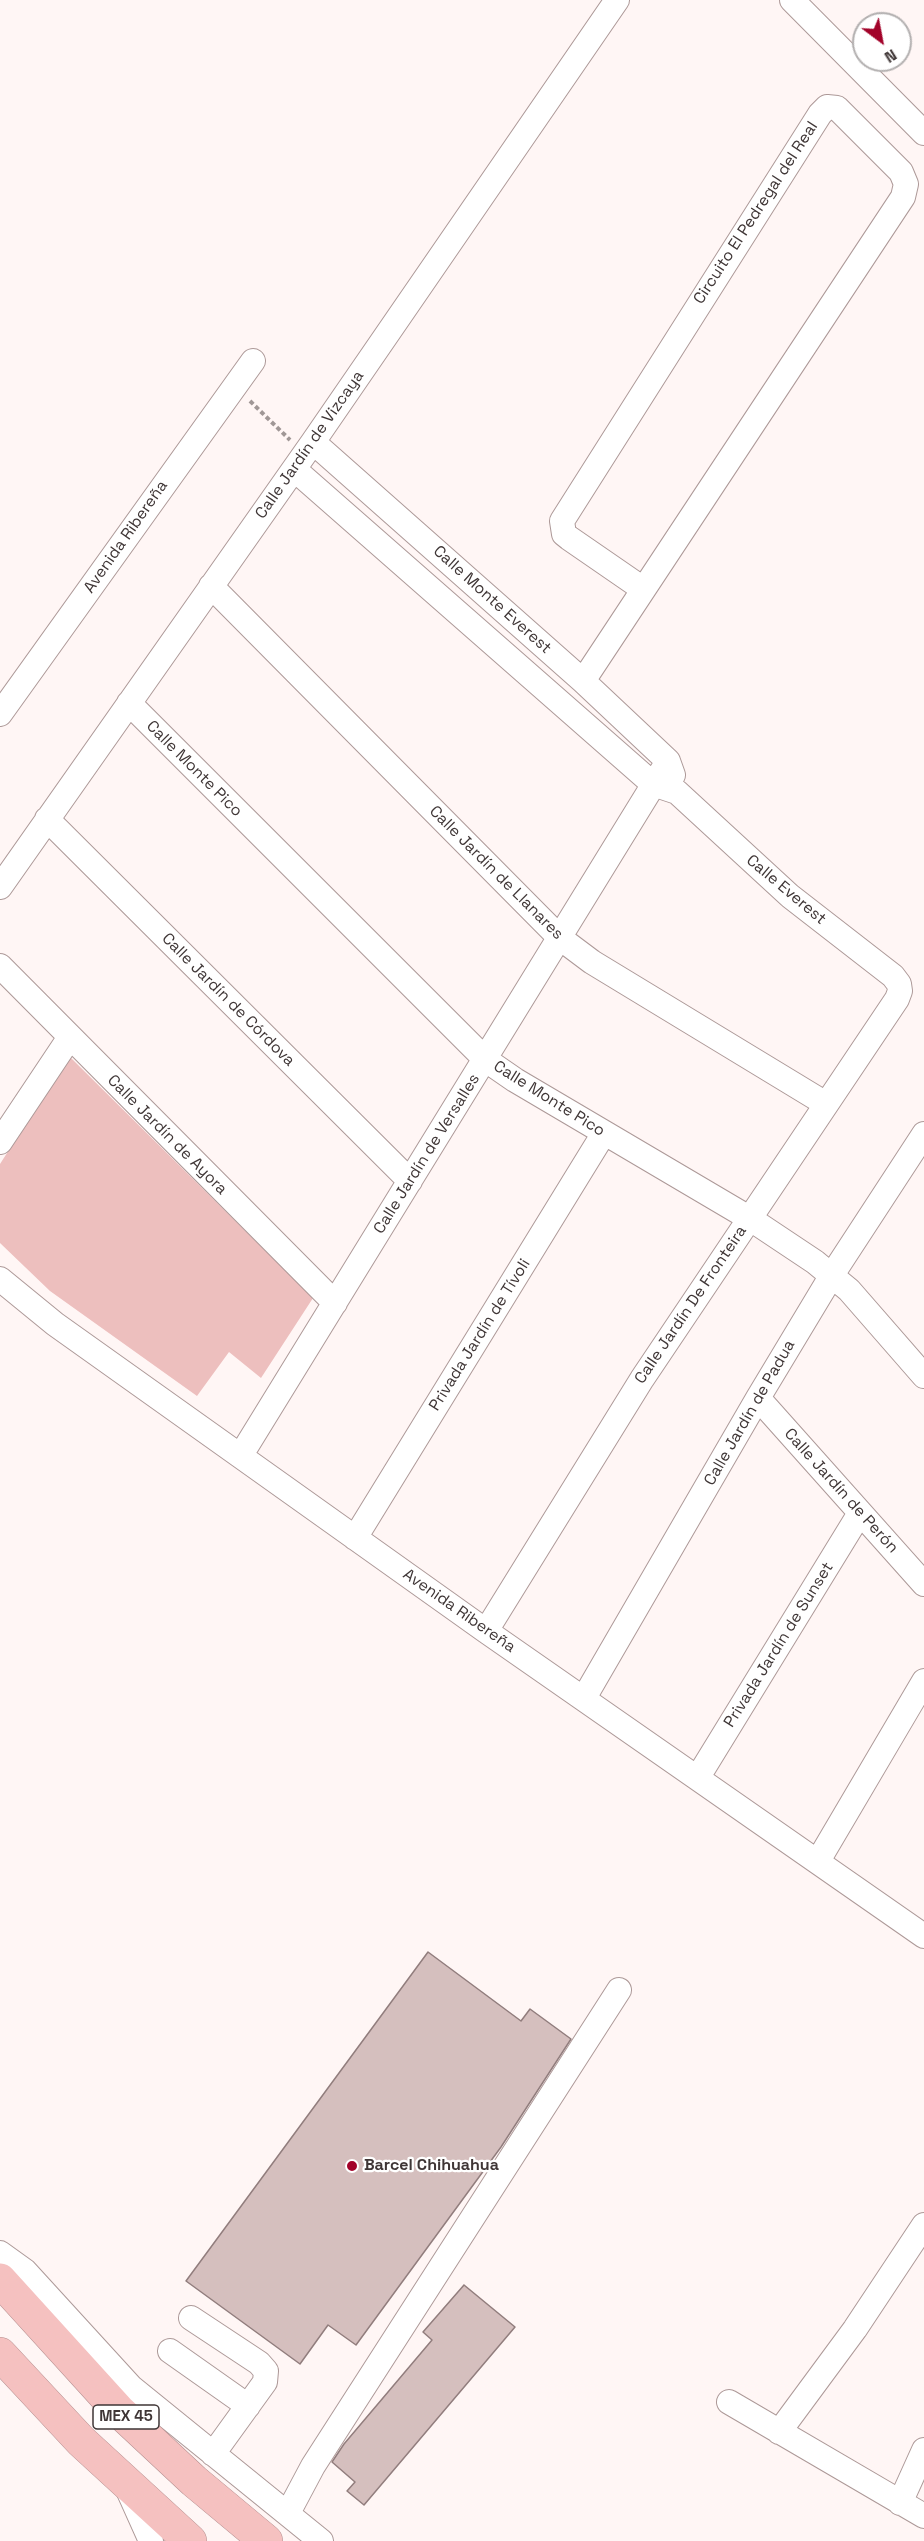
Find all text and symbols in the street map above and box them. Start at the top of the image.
north arrow [852,12,912,72]
text: N [881,44,901,68]
street label: Circuito El Pedregal del Real [690,118,822,308]
street label: Calle Jardín de Vizcaya [252,367,368,523]
street label: Avenida Ribereña [80,477,172,597]
street label: Calle Monte Everest [429,542,555,658]
street label: Calle Monte Pico [142,717,246,821]
street label: Calle Jardín de Llanares [425,802,567,944]
street label: Calle Everest [742,851,830,929]
street label: Calle Jardín de Córdova [157,929,299,1071]
street label: Calle Monte Pico [490,1057,608,1141]
street label: Calle Jardín de Versalles [370,1070,484,1238]
street label: Calle Jardín de Ayora [103,1071,231,1199]
street label: Calle Jardín De Fronteira [631,1222,751,1388]
street label: Privada Jardín de Tívoli [425,1255,535,1415]
street label: Calle Jardín de Padua [701,1337,799,1489]
street label: Calle Jardín de Perón [780,1425,902,1557]
street label: Privada Jardín de Sunset [720,1559,838,1731]
street label: Avenida Ribereña [399,1565,519,1657]
place label: Barcel Chihuahua [364,2156,499,2176]
marker: Barcel Chihuahua [345,2159,359,2173]
road number: MEX 45 [93,2405,159,2429]

